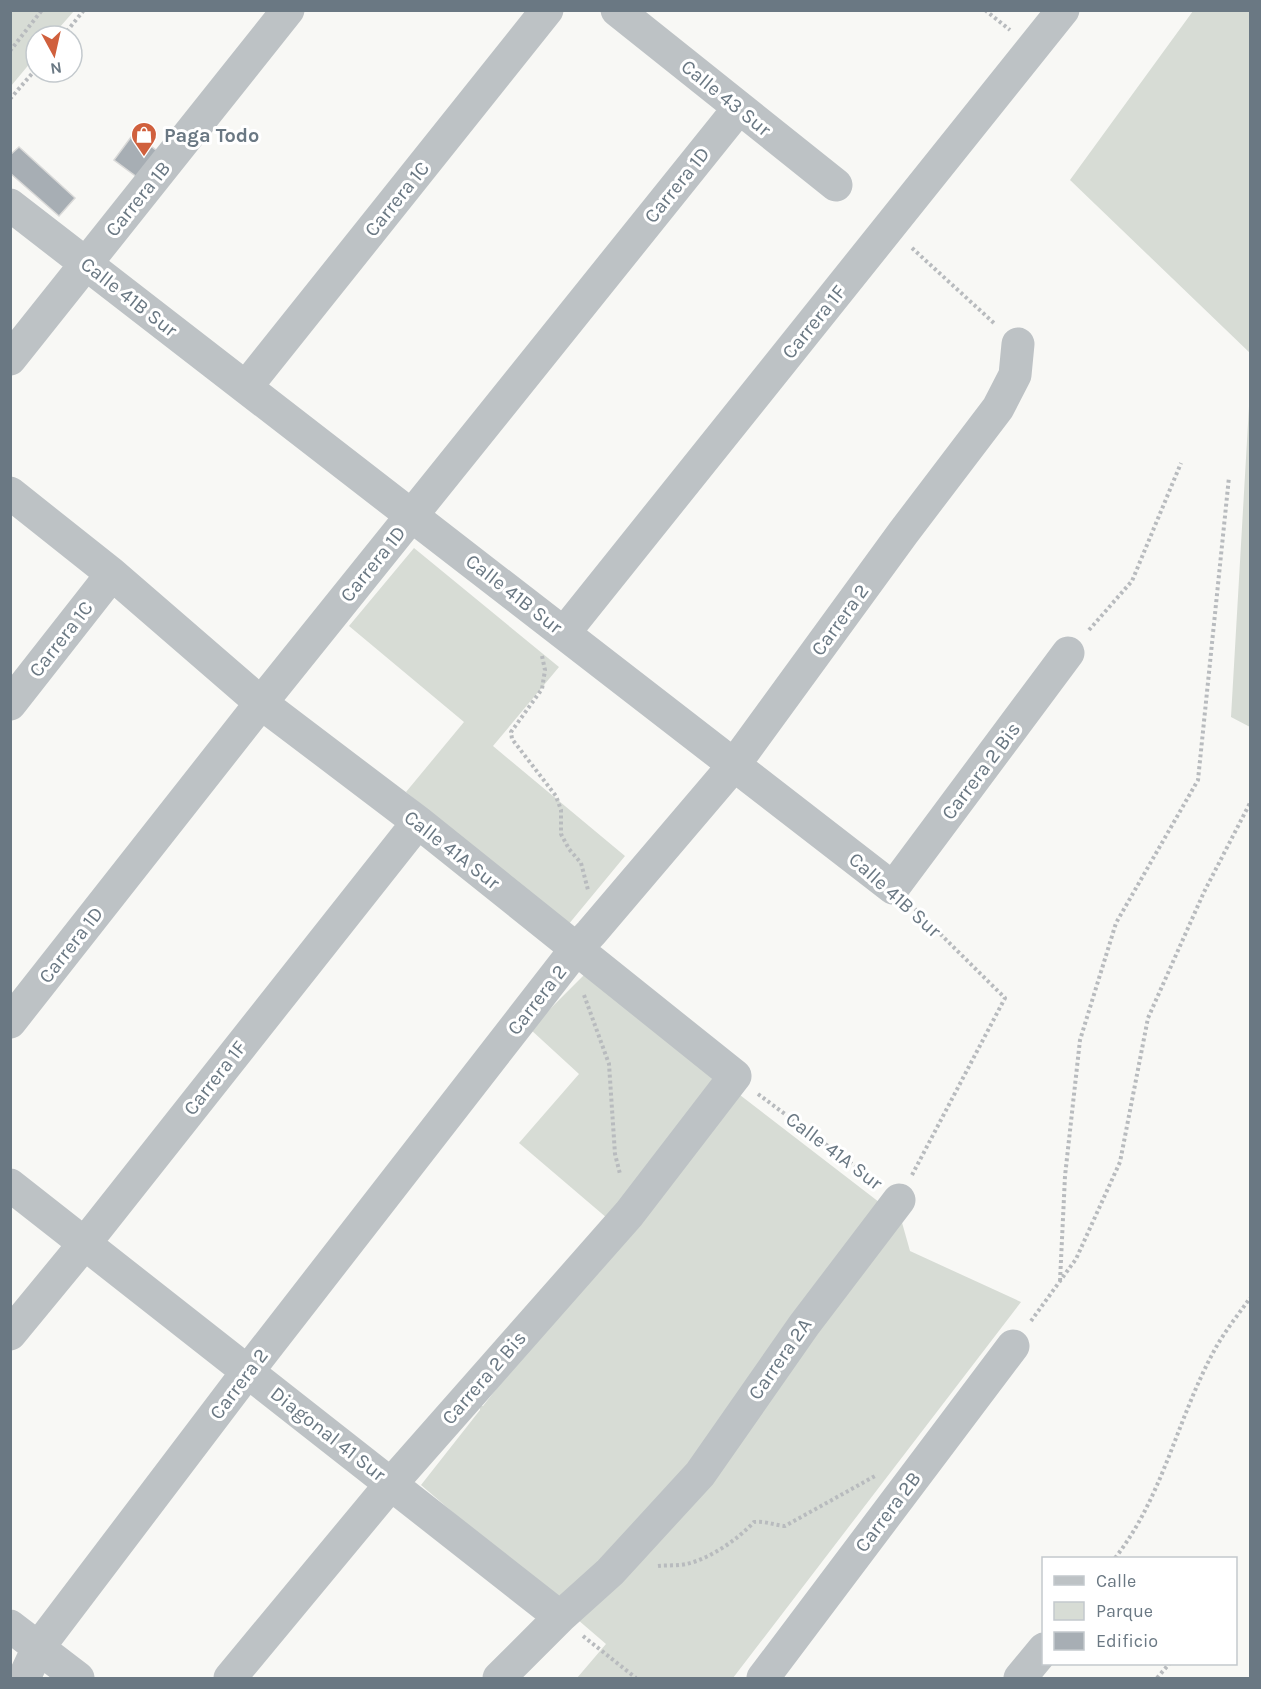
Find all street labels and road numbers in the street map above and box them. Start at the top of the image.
street label: Calle 43 Sur [677,55,776,142]
street label: Carrera 1D [639,142,715,228]
street label: Carrera 1B [101,157,175,241]
street label: Carrera 1C [360,157,434,241]
street label: Calle 41B Sur [76,252,182,342]
street label: Carrera 1F [777,281,851,363]
street label: Carrera 1D [335,521,411,607]
street label: Calle 41B Sur [461,549,567,639]
street label: Carrera 2 [806,580,874,660]
street label: Carrera 1C [24,597,98,681]
street label: Carrera 2 Bis [937,718,1025,824]
street label: Calle 41A Sur [400,806,505,895]
street label: Calle 41B Sur [844,848,946,943]
street label: Carrera 1D [34,902,108,988]
street label: Carrera 2 [503,960,571,1040]
street label: Carrera 1F [179,1036,251,1120]
street label: Calle 41A Sur [781,1107,887,1195]
street label: Carrera 2A [744,1314,816,1404]
street label: Carrera 2 Bis [437,1327,531,1429]
street label: Carrera 2 [205,1344,273,1424]
street label: Diagonal 41 Sur [266,1382,391,1487]
street label: Carrera 2B [850,1467,926,1557]

